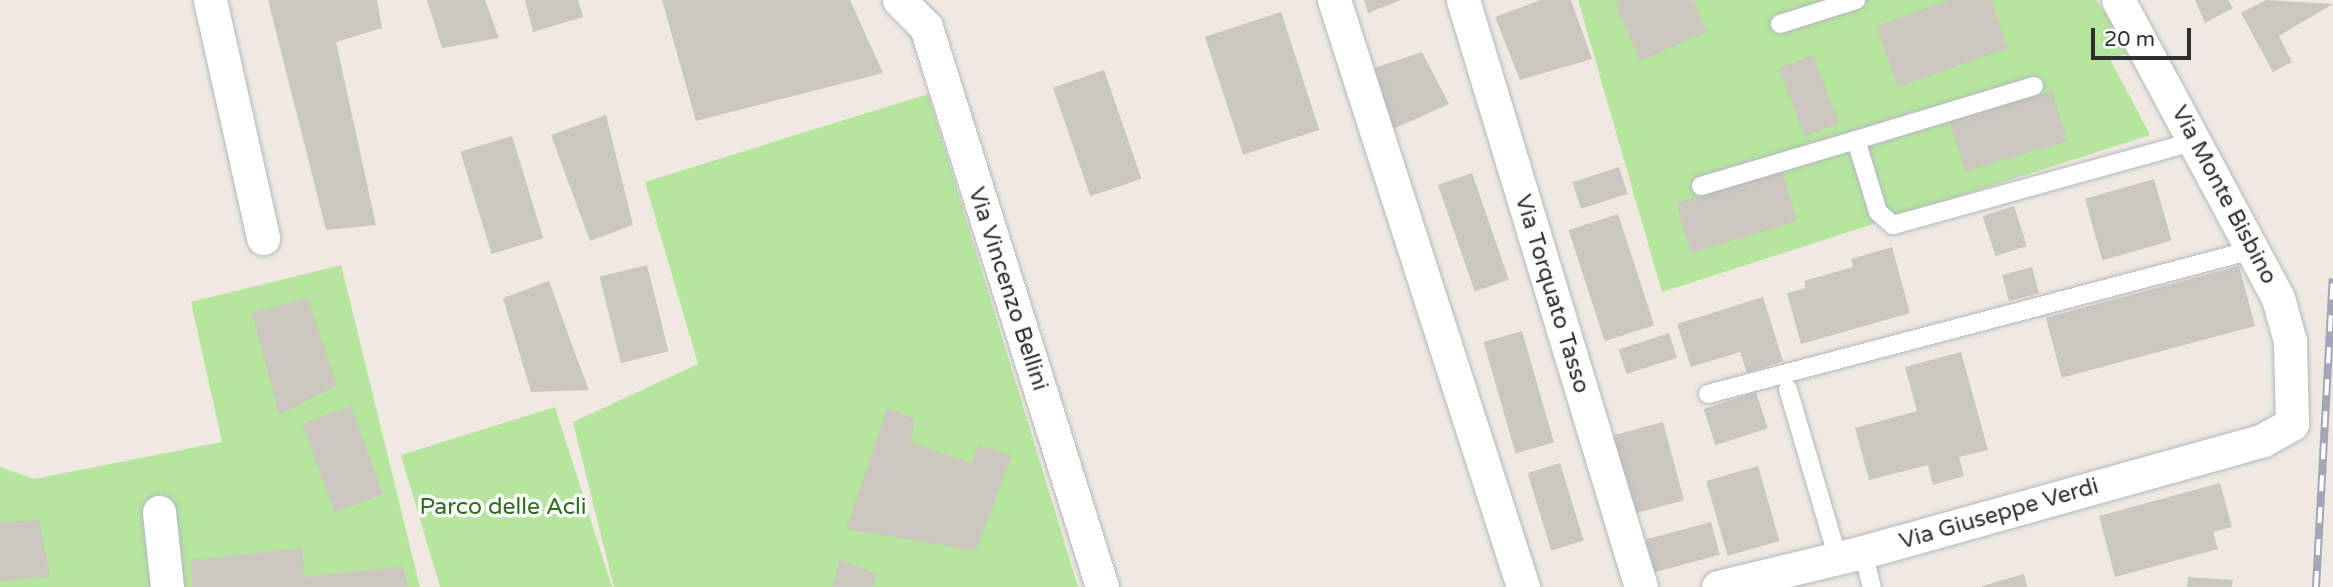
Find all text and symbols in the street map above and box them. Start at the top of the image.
scale bar [2095,14,2195,58]
text: 20 m [2104,27,2155,52]
street label: Via Monte Bisbino [2165,101,2283,289]
street label: Via Vincenzo Bellini [962,184,1054,394]
street label: Via Torquato Tasso [1509,191,1595,397]
street label: Via Giuseppe Verdi [1896,472,2102,556]
park label: Parco delle Acli [420,493,586,521]

